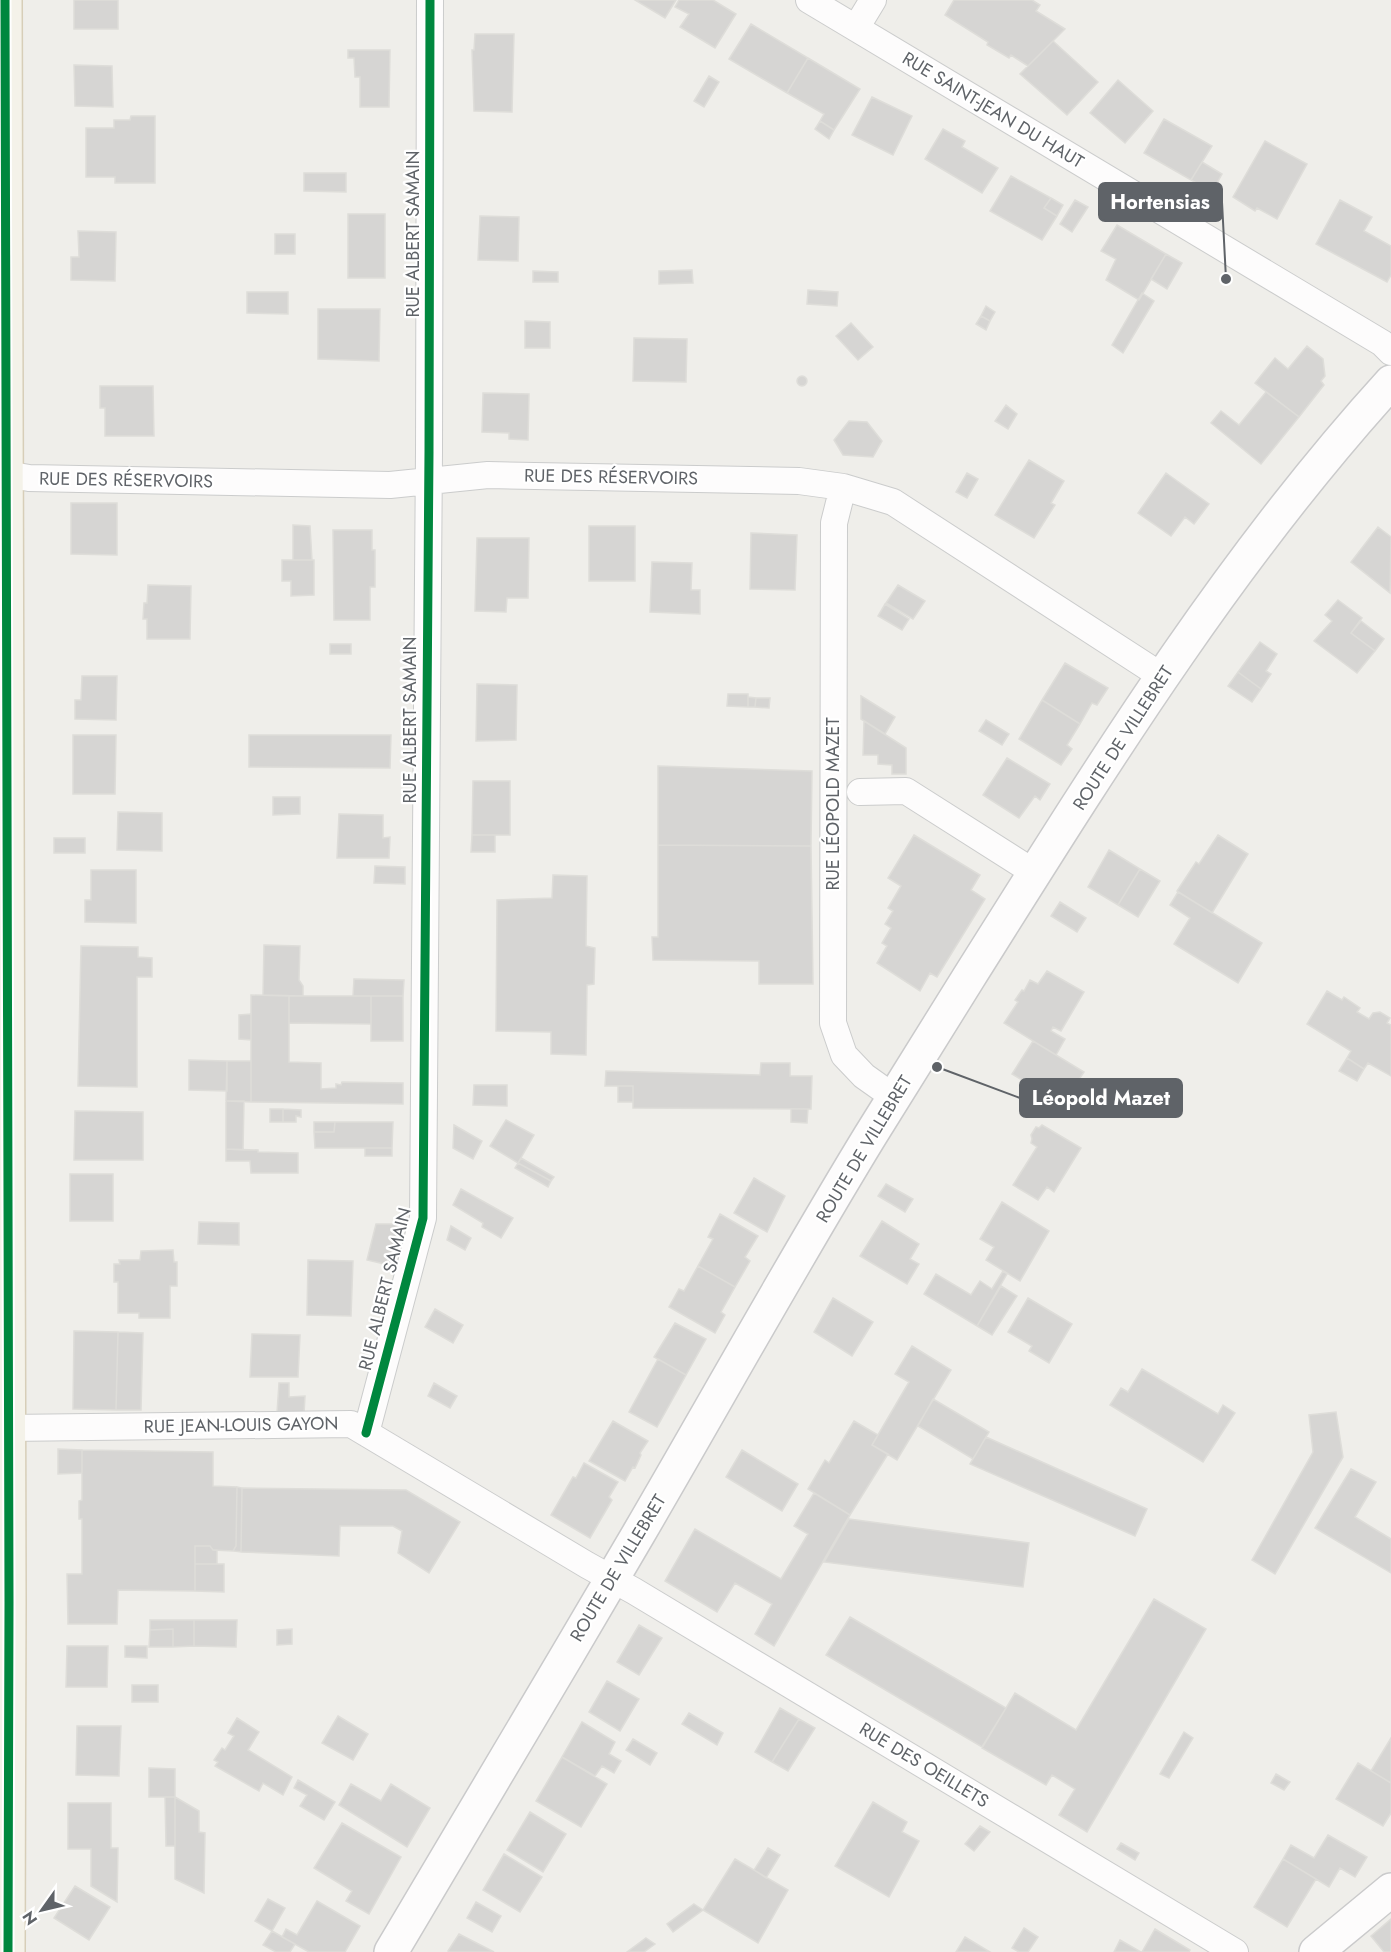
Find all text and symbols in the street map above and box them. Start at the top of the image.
street label: RUE SAINT-JEAN DU HAUT [897,45,1089,175]
street label: RUE ALBERT SAMAIN [400,151,426,318]
callout: Hortensias [1099,183,1222,221]
text: Hortensias [1110,188,1210,217]
street label: RUE DES RÉSERVOIRS [524,462,698,492]
street label: RUE DES RÉSERVOIRS [39,465,213,495]
street label: RUE ALBERT SAMAIN [397,637,423,804]
street label: ROUTE DE VILLEBRET [1066,660,1180,815]
street label: RUE LÉOPOLD MAZET [820,717,846,891]
street label: ROUTE DE VILLEBRET [810,1070,919,1228]
callout: Léopold Mazet [1020,1079,1182,1117]
text: Léopold Mazet [1032,1084,1171,1113]
street label: RUE ALBERT SAMAIN [352,1205,418,1373]
street label: RUE JEAN-LOUIS GAYON [143,1410,339,1440]
street label: ROUTE DE VILLEBRET [564,1489,673,1647]
street label: RUE DES OEILLETS [854,1716,994,1814]
north arrow [12,1880,72,1940]
text: N [17,1906,43,1930]

